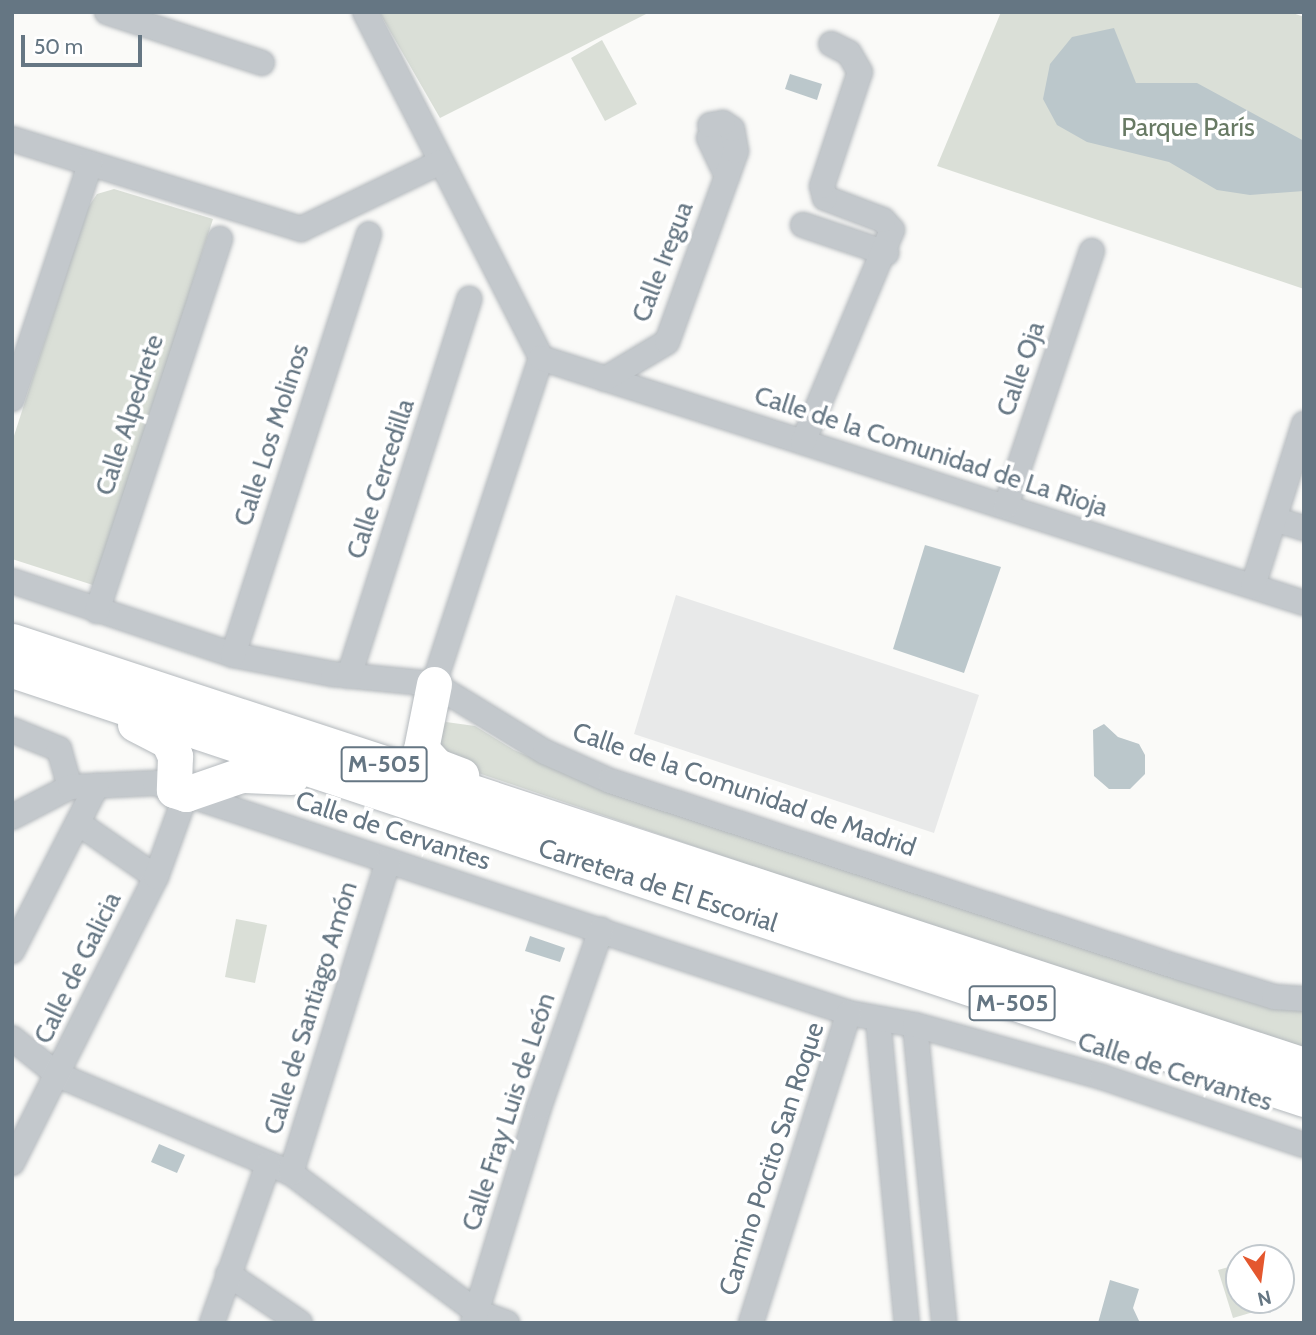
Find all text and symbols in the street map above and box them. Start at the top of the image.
scale bar [24,21,145,65]
text: 50 m [34,34,83,59]
park label: Parque París [1121,112,1255,144]
street label: Calle Iregua [626,197,700,327]
street label: Calle Oja [990,318,1052,420]
street label: Calle Alpedrete [89,331,171,499]
street label: Calle Los Molinos [228,340,316,530]
street label: Calle de la Comunidad de La Rioja [750,380,1112,524]
street label: Calle Cercedilla [340,395,422,563]
street label: Calle de la Comunidad de Madrid [568,716,920,864]
road number: M-505 [340,744,428,784]
street label: Calle de Cervantes [292,785,494,877]
street label: Carretera de El Escorial [535,833,781,939]
street label: Calle de Santiago Amón [258,878,364,1138]
street label: Calle de Galicia [28,887,128,1049]
road number: M-505 [968,982,1056,1023]
street label: Calle Fray Luis de León [456,989,562,1235]
street label: Camino Pocito San Roque [713,1018,831,1300]
street label: Calle de Cervantes [1074,1026,1276,1118]
north arrow [1225,1244,1295,1314]
text: N [1255,1285,1274,1311]

